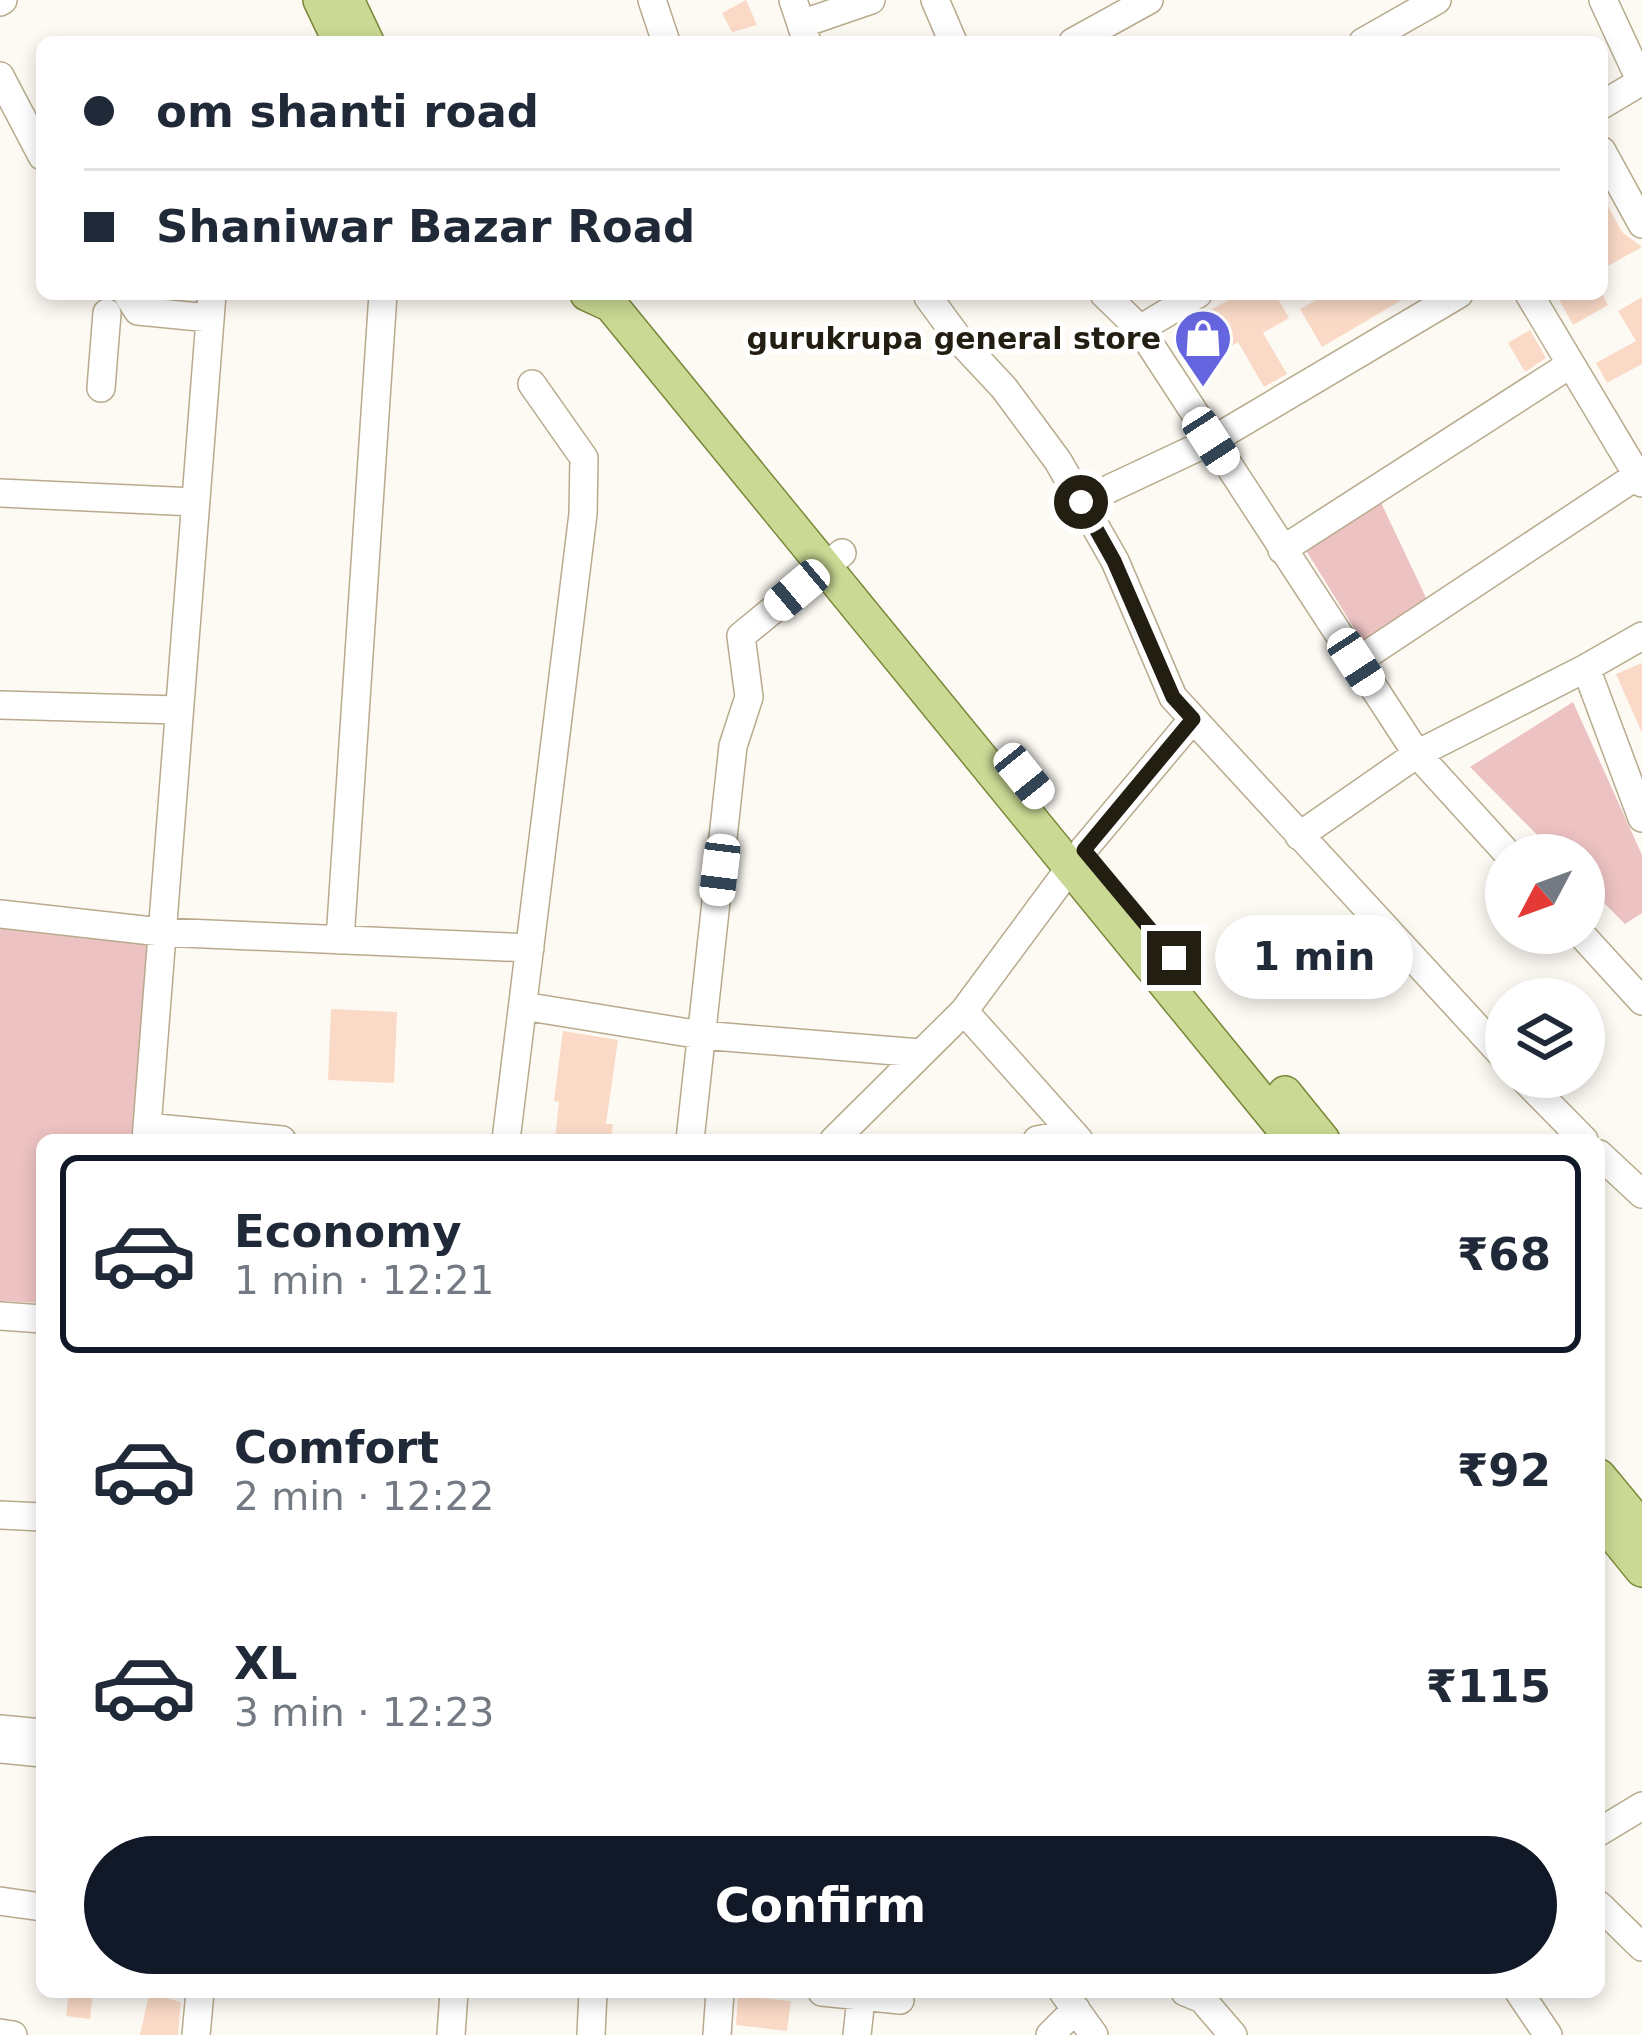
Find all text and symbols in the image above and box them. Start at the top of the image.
text: om shanti road [156,85,539,138]
text: Shaniwar Bazar Road [156,200,695,253]
shop icon: gurukrupa general store [1172,307,1234,389]
place label: gurukrupa general store [747,321,1161,356]
car [1176,401,1246,481]
route start [1054,475,1108,529]
car [758,553,836,627]
car [1321,622,1391,702]
car [987,737,1061,815]
car [698,832,742,908]
north arrow [1485,834,1605,954]
map controls [1485,834,1605,1098]
callout: 1 min [1216,916,1414,1000]
route end [1147,931,1201,985]
text: 1 min [1253,934,1375,979]
button: layers [1485,978,1605,1098]
icon: car [90,1200,198,1308]
text: Economy [234,1205,462,1258]
text: ₹68 [1457,1228,1551,1281]
text: 1 min · 12:21 [234,1258,494,1303]
icon: car [90,1416,198,1524]
text: Comfort [234,1421,439,1474]
text: ₹92 [1457,1444,1551,1497]
text: 2 min · 12:22 [234,1474,494,1519]
icon: car [90,1632,198,1740]
text: XL [234,1637,297,1690]
text: ₹115 [1426,1660,1551,1713]
text: 3 min · 12:23 [234,1690,494,1735]
button: Confirm [84,1836,1557,1974]

